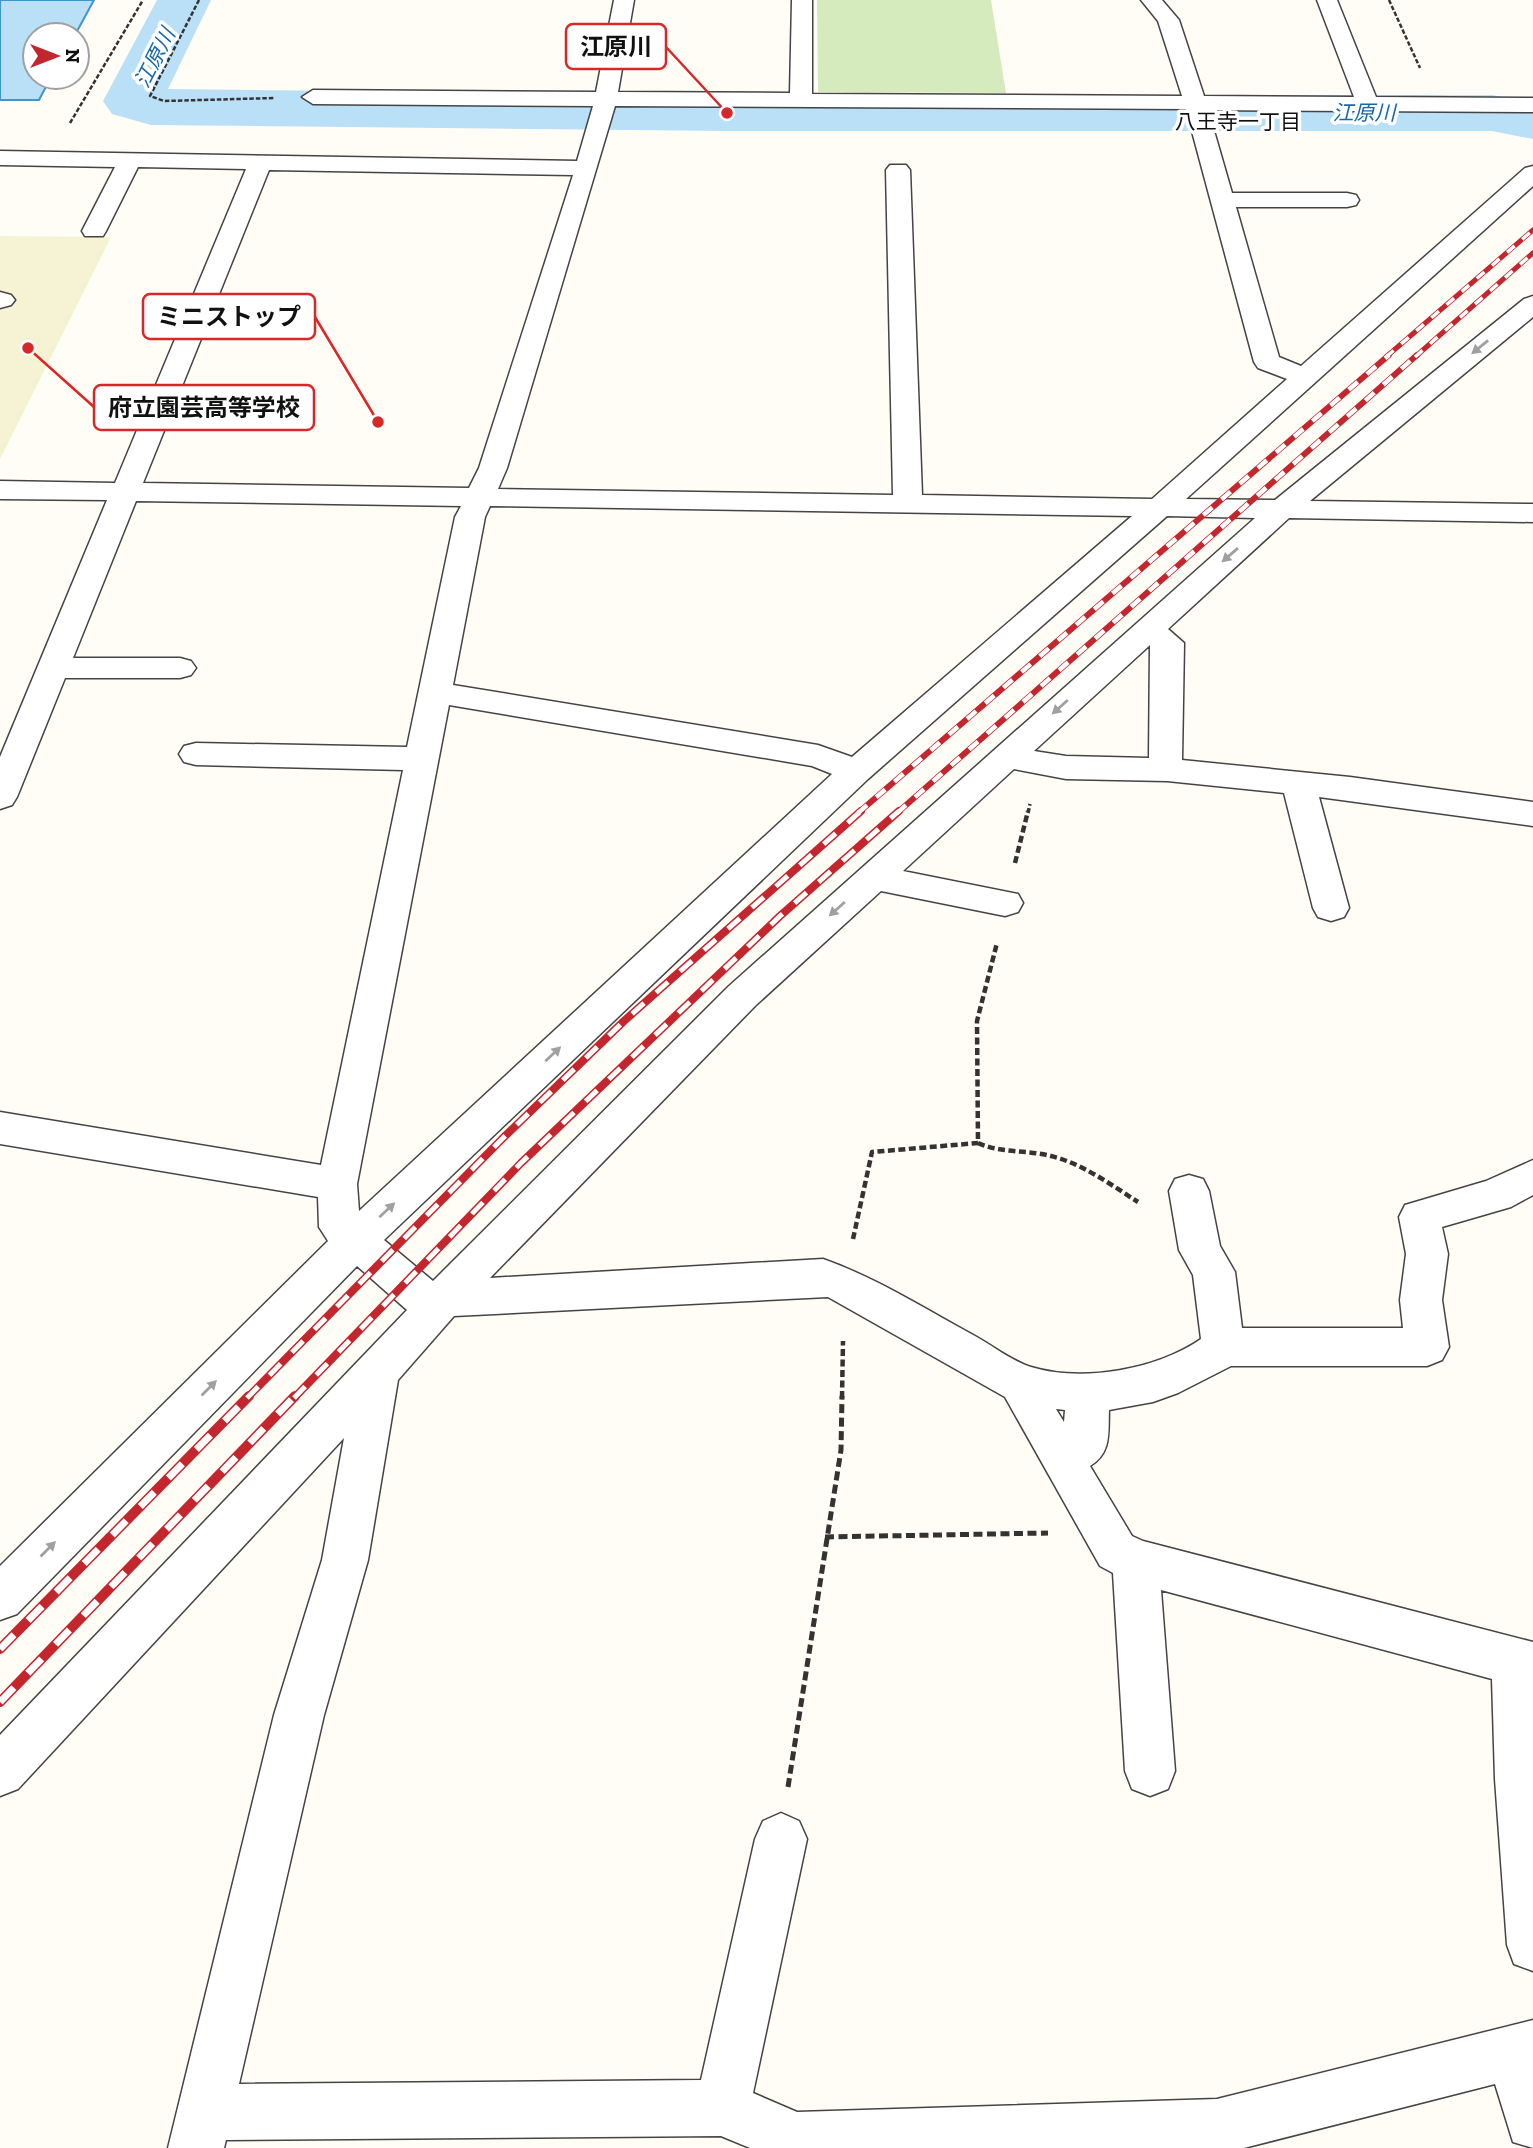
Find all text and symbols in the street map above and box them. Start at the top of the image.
north arrow [21,21,91,91]
water label: 江原川 [129,22,181,92]
callout: 江原川 [566,24,666,69]
text: 江原川 [580,32,652,61]
text: N [61,49,84,63]
water label: 江原川 [1333,100,1397,125]
district label: 八王寺一丁目 [1175,109,1301,134]
callout: ミニストップ [143,294,315,339]
text: ミニストップ [157,302,301,331]
one-way arrow [1471,339,1488,354]
callout: 府立園芸高等学校 [94,385,314,430]
text: 府立園芸高等学校 [108,393,300,422]
one-way arrow [1221,547,1238,562]
one-way arrow [1051,699,1069,715]
one-way arrow [828,901,846,917]
one-way arrow [544,1046,561,1062]
one-way arrow [378,1203,395,1219]
one-way arrow [200,1380,216,1397]
one-way arrow [40,1541,57,1558]

